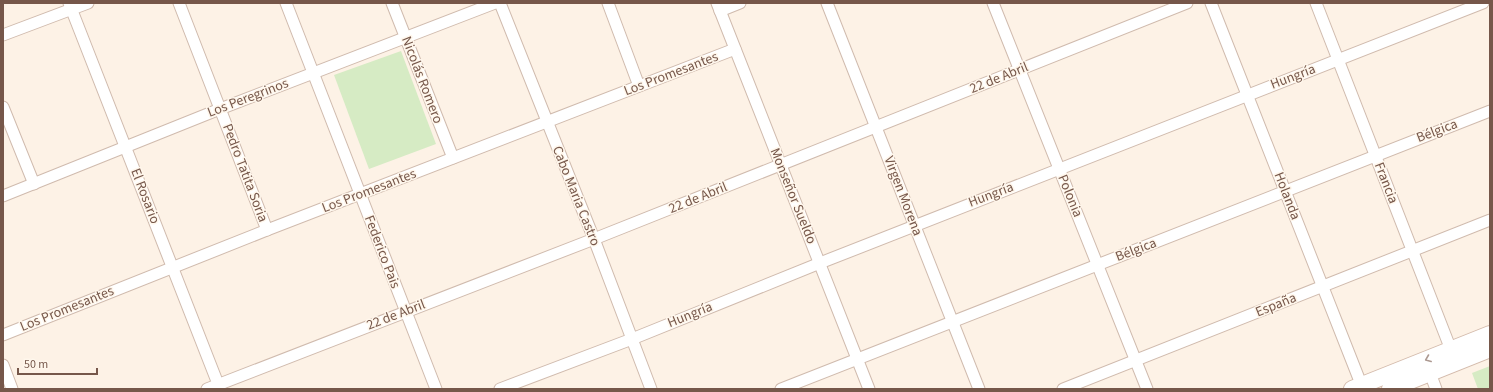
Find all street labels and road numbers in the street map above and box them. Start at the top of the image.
street label: Nicolás Romero [396,34,448,126]
street label: Los Promesantes [621,47,721,101]
street label: 22 de Abril [967,57,1032,99]
street label: Hungría [1268,59,1318,95]
street label: Los Peregrinos [205,73,292,123]
street label: Bélgica [1414,114,1460,148]
street label: Pedro Tatita Soria [217,121,273,225]
street label: Cabo Maria Castro [547,143,605,249]
street label: Monseñor Sueldo [765,145,821,247]
street label: Virgen Morena [879,153,927,239]
street label: Francia [1369,159,1403,207]
street label: Los Promesantes [319,164,419,218]
street label: El Rosario [125,165,165,227]
street label: Holanda [1269,169,1305,223]
street label: Polonia [1052,172,1088,220]
street label: 22 de Abril [666,177,731,219]
street label: Hungría [966,177,1016,213]
street label: Federico Pais [359,213,405,292]
street label: Bélgica [1113,233,1159,267]
street label: Los Promesantes [17,281,117,337]
street label: España [1253,288,1299,322]
street label: 22 de Abril [364,295,429,335]
street label: Hungría [665,297,715,333]

